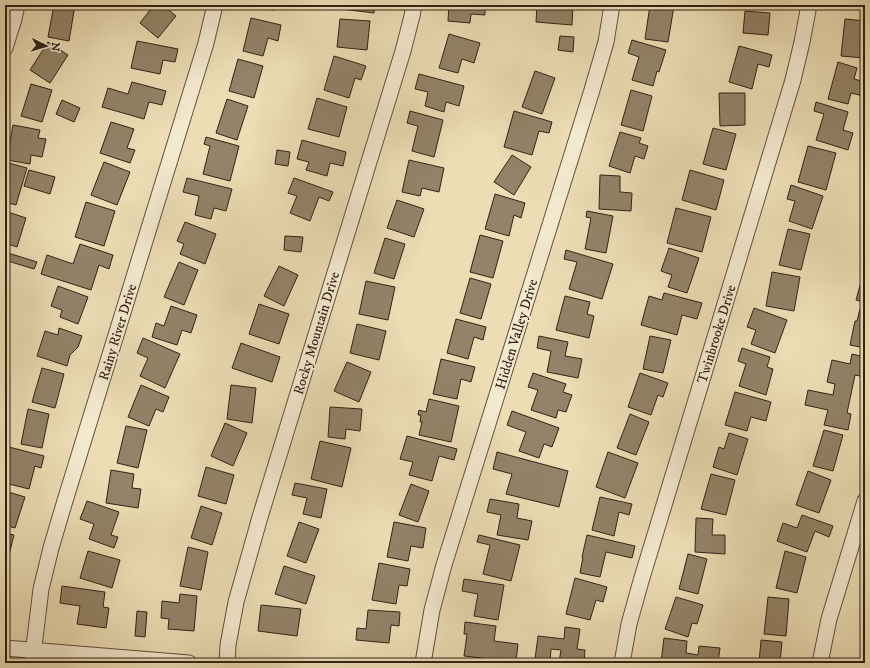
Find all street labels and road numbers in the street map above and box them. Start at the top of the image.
street label: Rocky Mountain Drive [290,269,344,397]
street label: Hidden Valley Drive [492,277,542,392]
street label: Rainy River Drive [95,282,141,383]
street label: Twinbrooke Drive [693,283,741,386]

